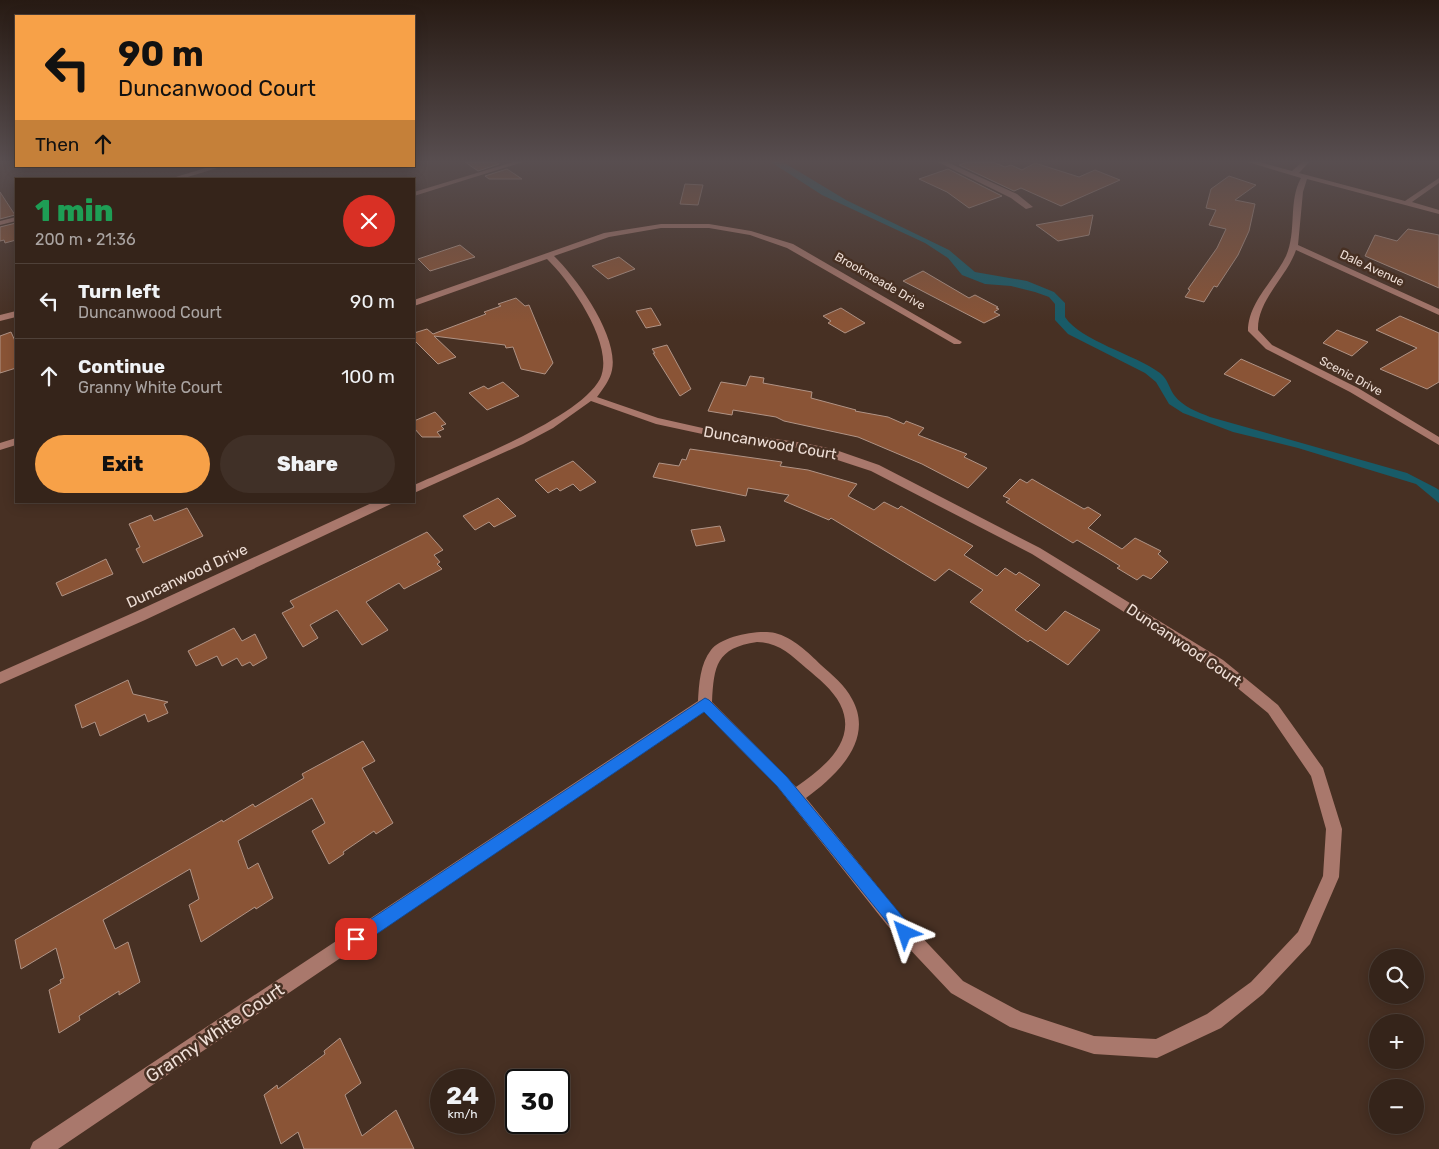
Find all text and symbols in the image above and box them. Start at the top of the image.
text: 90 m [118,33,204,75]
icon: left [35,35,100,100]
text: Duncanwood Court [118,75,316,102]
icon: ahead [89,130,117,158]
text: Then [35,133,79,156]
text: 1 min [35,193,113,229]
button: close [343,195,395,247]
text: 200 m · 21:36 [35,230,136,249]
street label: Dale Avenue [1338,247,1407,289]
street label: Brookmeade Drive [832,249,928,313]
text: Turn left [78,280,160,303]
icon: left [35,287,63,315]
text: 90 m [350,290,395,313]
text: Duncanwood Court [78,303,222,322]
street label: Scenic Drive [1317,354,1385,399]
text: Continue [78,355,165,378]
icon: ahead [35,362,63,390]
text: 100 m [341,365,395,388]
text: Granny White Court [78,378,222,397]
street label: Duncanwood Court [702,422,838,464]
button: Exit [35,435,210,493]
button: Share [220,435,395,493]
street label: Duncanwood Drive [123,540,251,612]
street label: Duncanwood Court [1123,600,1245,690]
position arrow [878,906,930,958]
pin [335,918,377,960]
icon: arrive [342,925,370,953]
map controls [1369,949,1424,1134]
button: search [1369,949,1424,1004]
street label: Granny White Court [142,979,288,1087]
button: + [1369,1014,1424,1069]
speed limit sign: 30 [505,1069,570,1134]
button: − [1369,1079,1424,1134]
text: 24 [446,1081,479,1110]
text: km/h [448,1107,477,1121]

